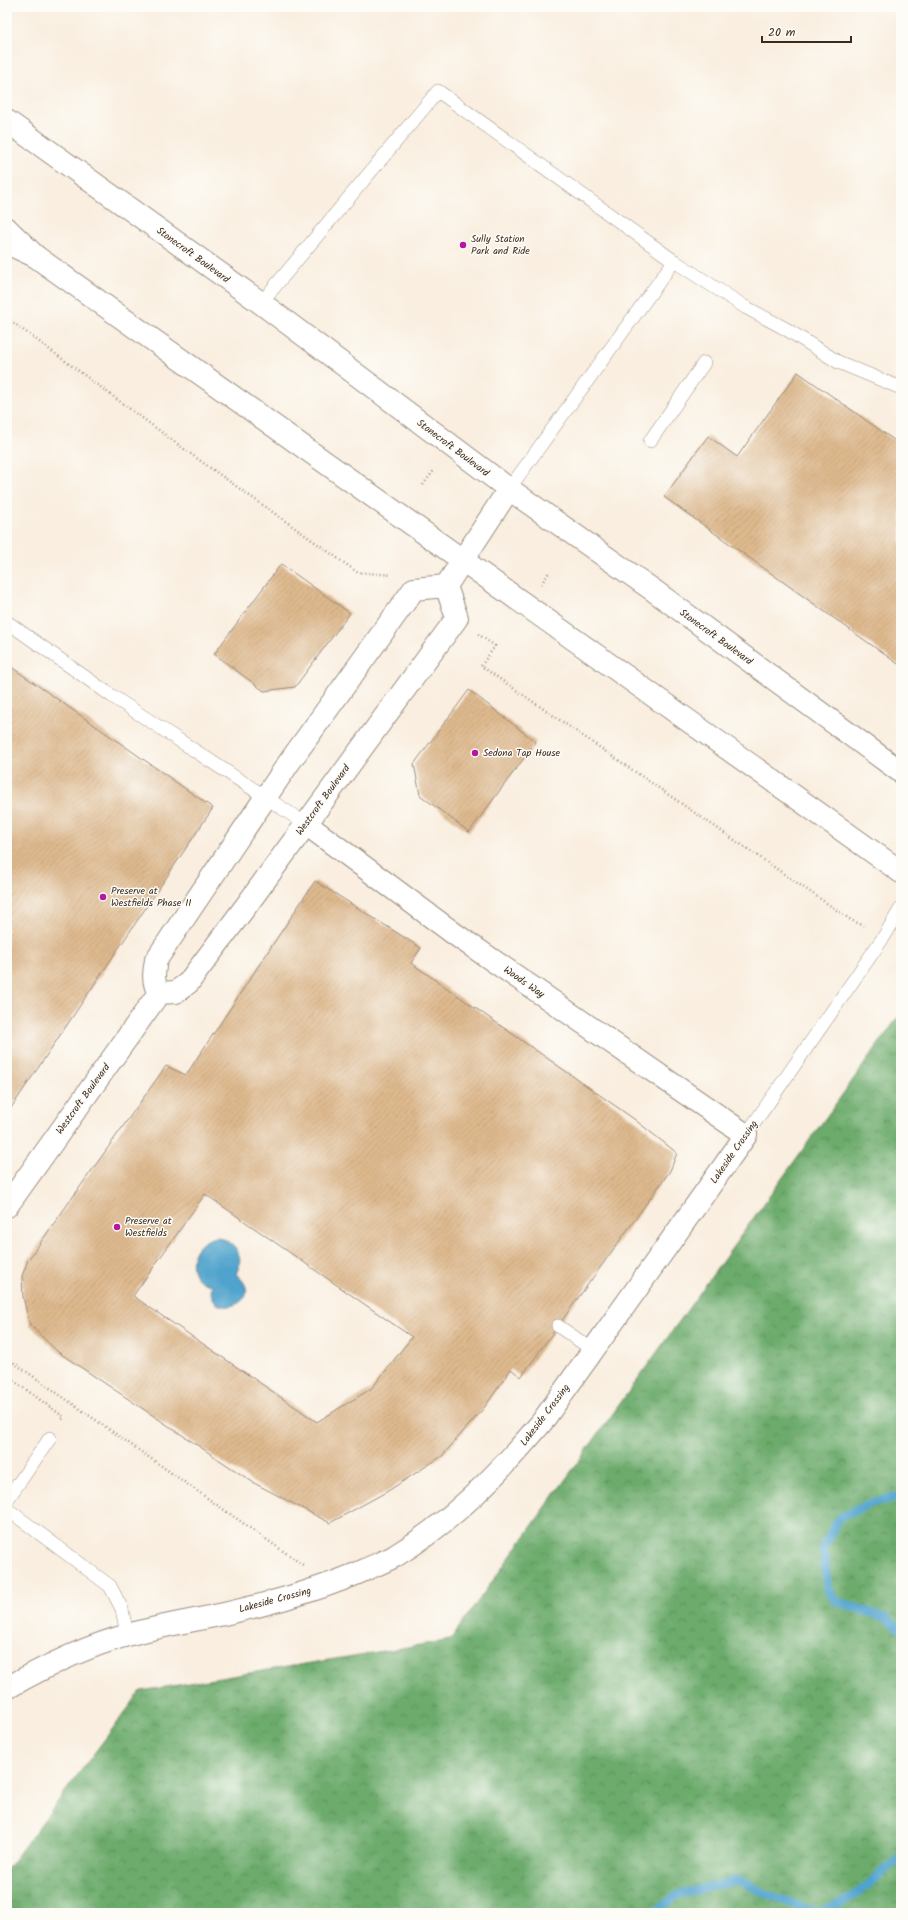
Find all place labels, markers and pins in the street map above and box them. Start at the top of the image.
place label: Sully Station Park and Ride [471,231,530,259]
marker: Sully Station Park and Ride [458,240,468,250]
place label: Sedona Tap House [483,745,560,761]
marker: Sedona Tap House [470,748,480,758]
place label: Preserve at Westfields Phase II [111,883,191,911]
marker: Preserve at Westfields Phase II [98,892,108,902]
place label: Preserve at Westfields [125,1213,172,1241]
marker: Preserve at Westfields [112,1222,122,1232]

